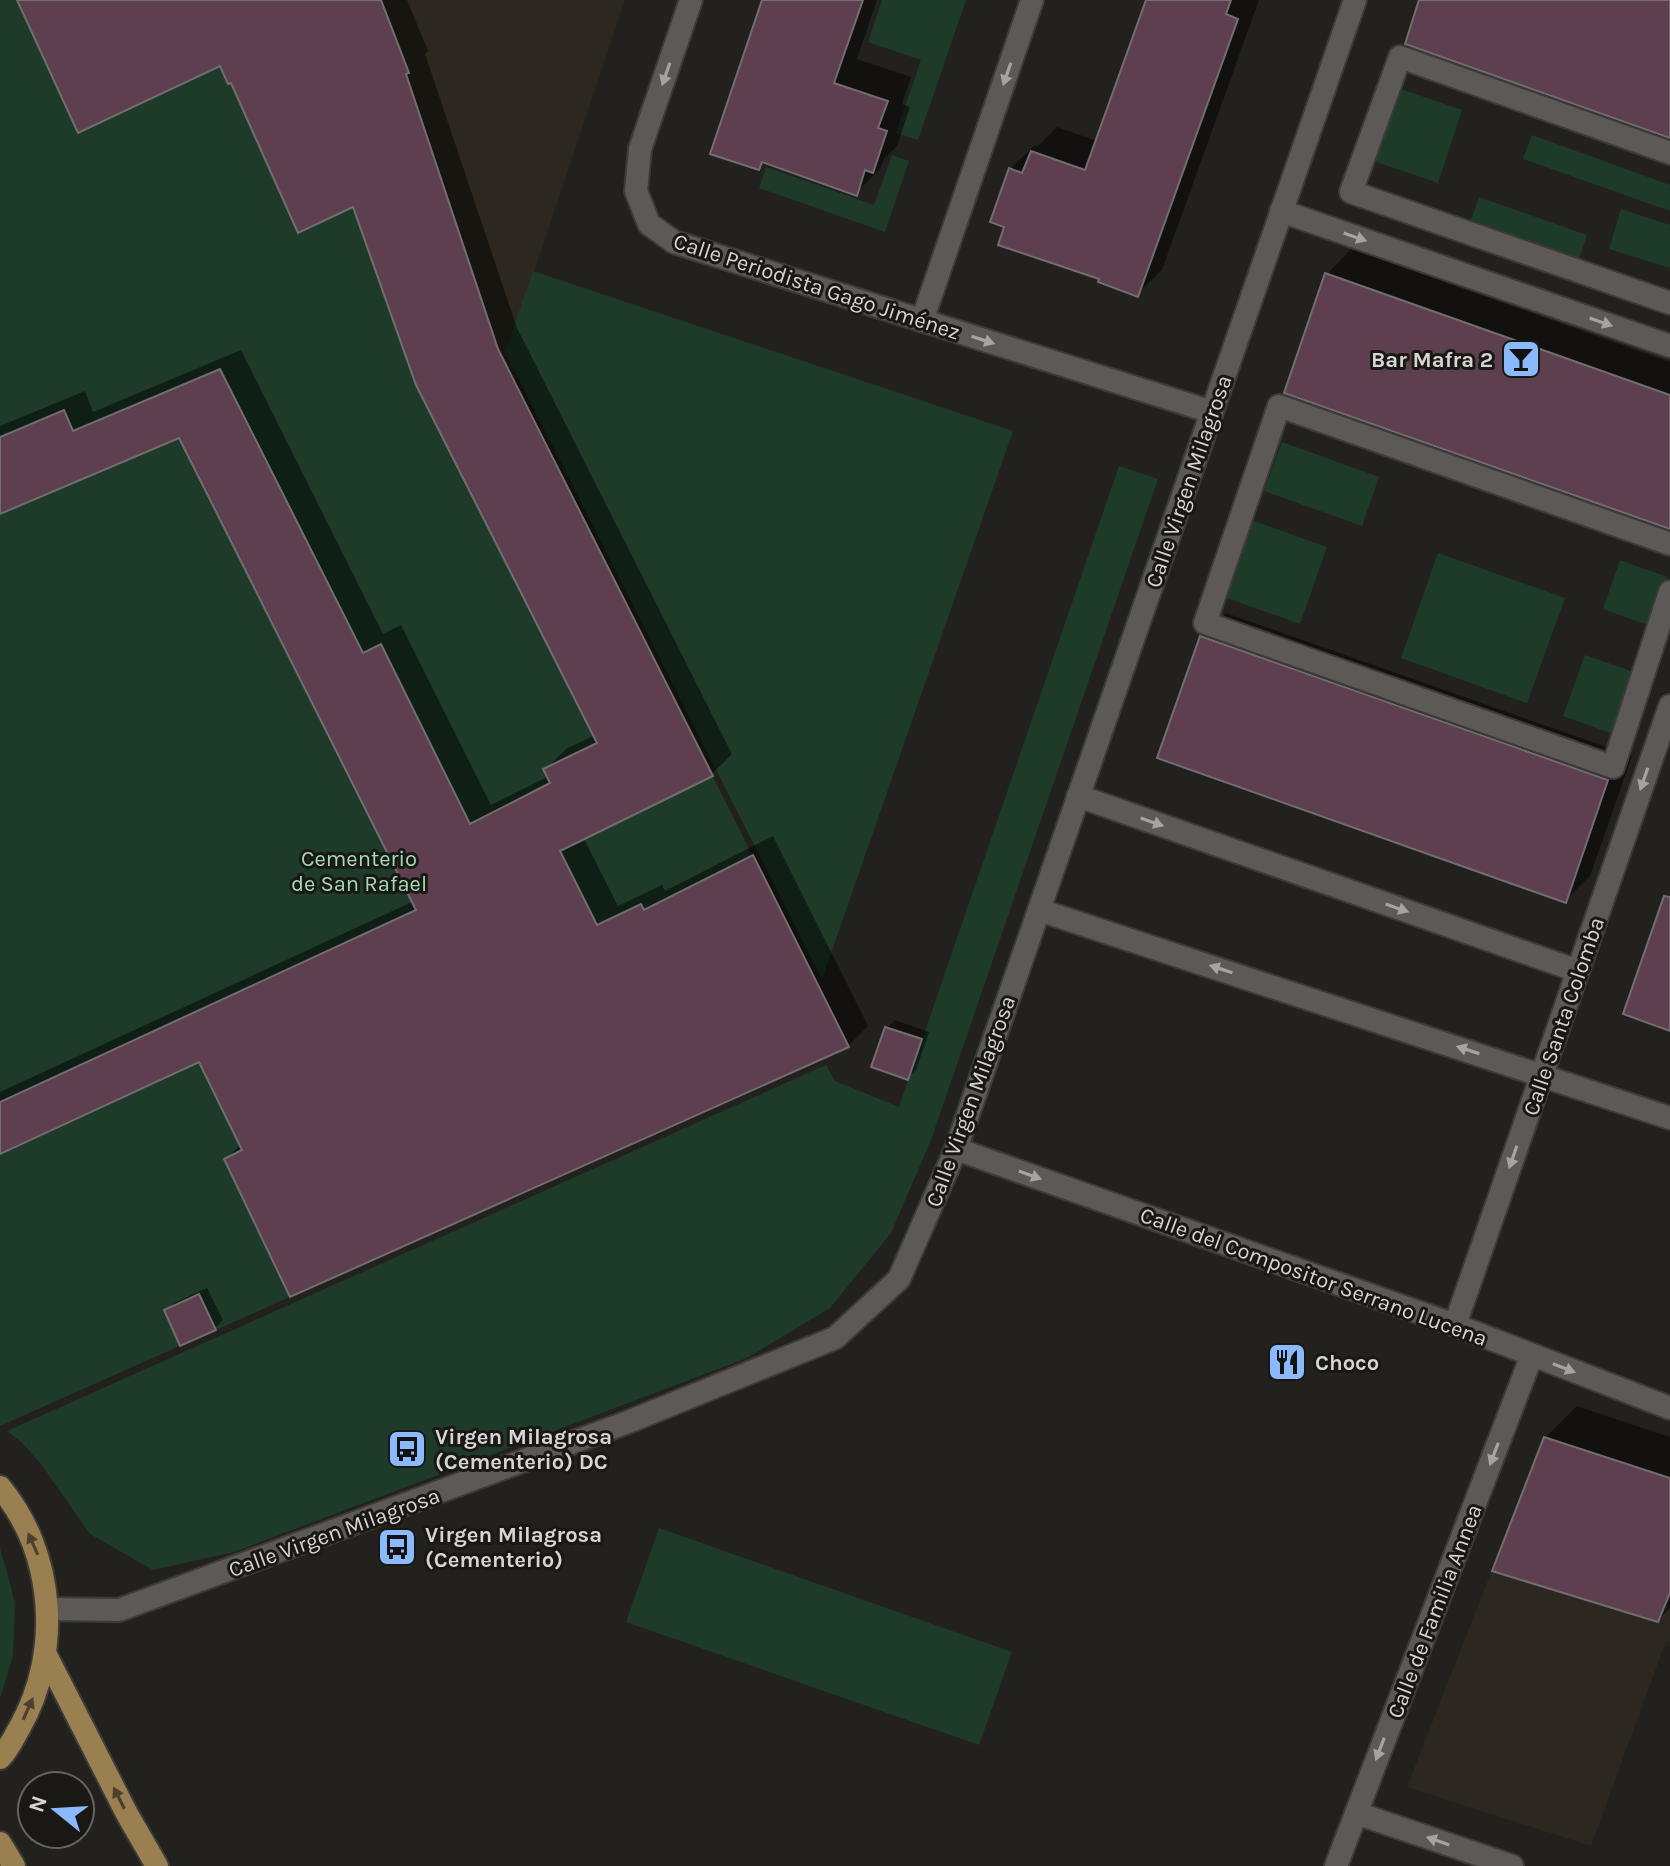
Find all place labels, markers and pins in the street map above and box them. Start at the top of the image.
bar icon: Bar Mafra 2 [1500,338,1542,380]
place label: Bar Mafra 2 [1371,347,1493,373]
restaurant icon: Choco [1266,1341,1308,1383]
place label: Choco [1315,1350,1379,1376]
place label: Virgen Milagrosa (Cementerio) DC [435,1424,612,1475]
bus stop icon: Virgen Milagrosa (Cementerio) DC [386,1428,428,1470]
place label: Virgen Milagrosa (Cementerio) [425,1522,602,1573]
bus stop icon: Virgen Milagrosa (Cementerio) [376,1526,418,1568]

